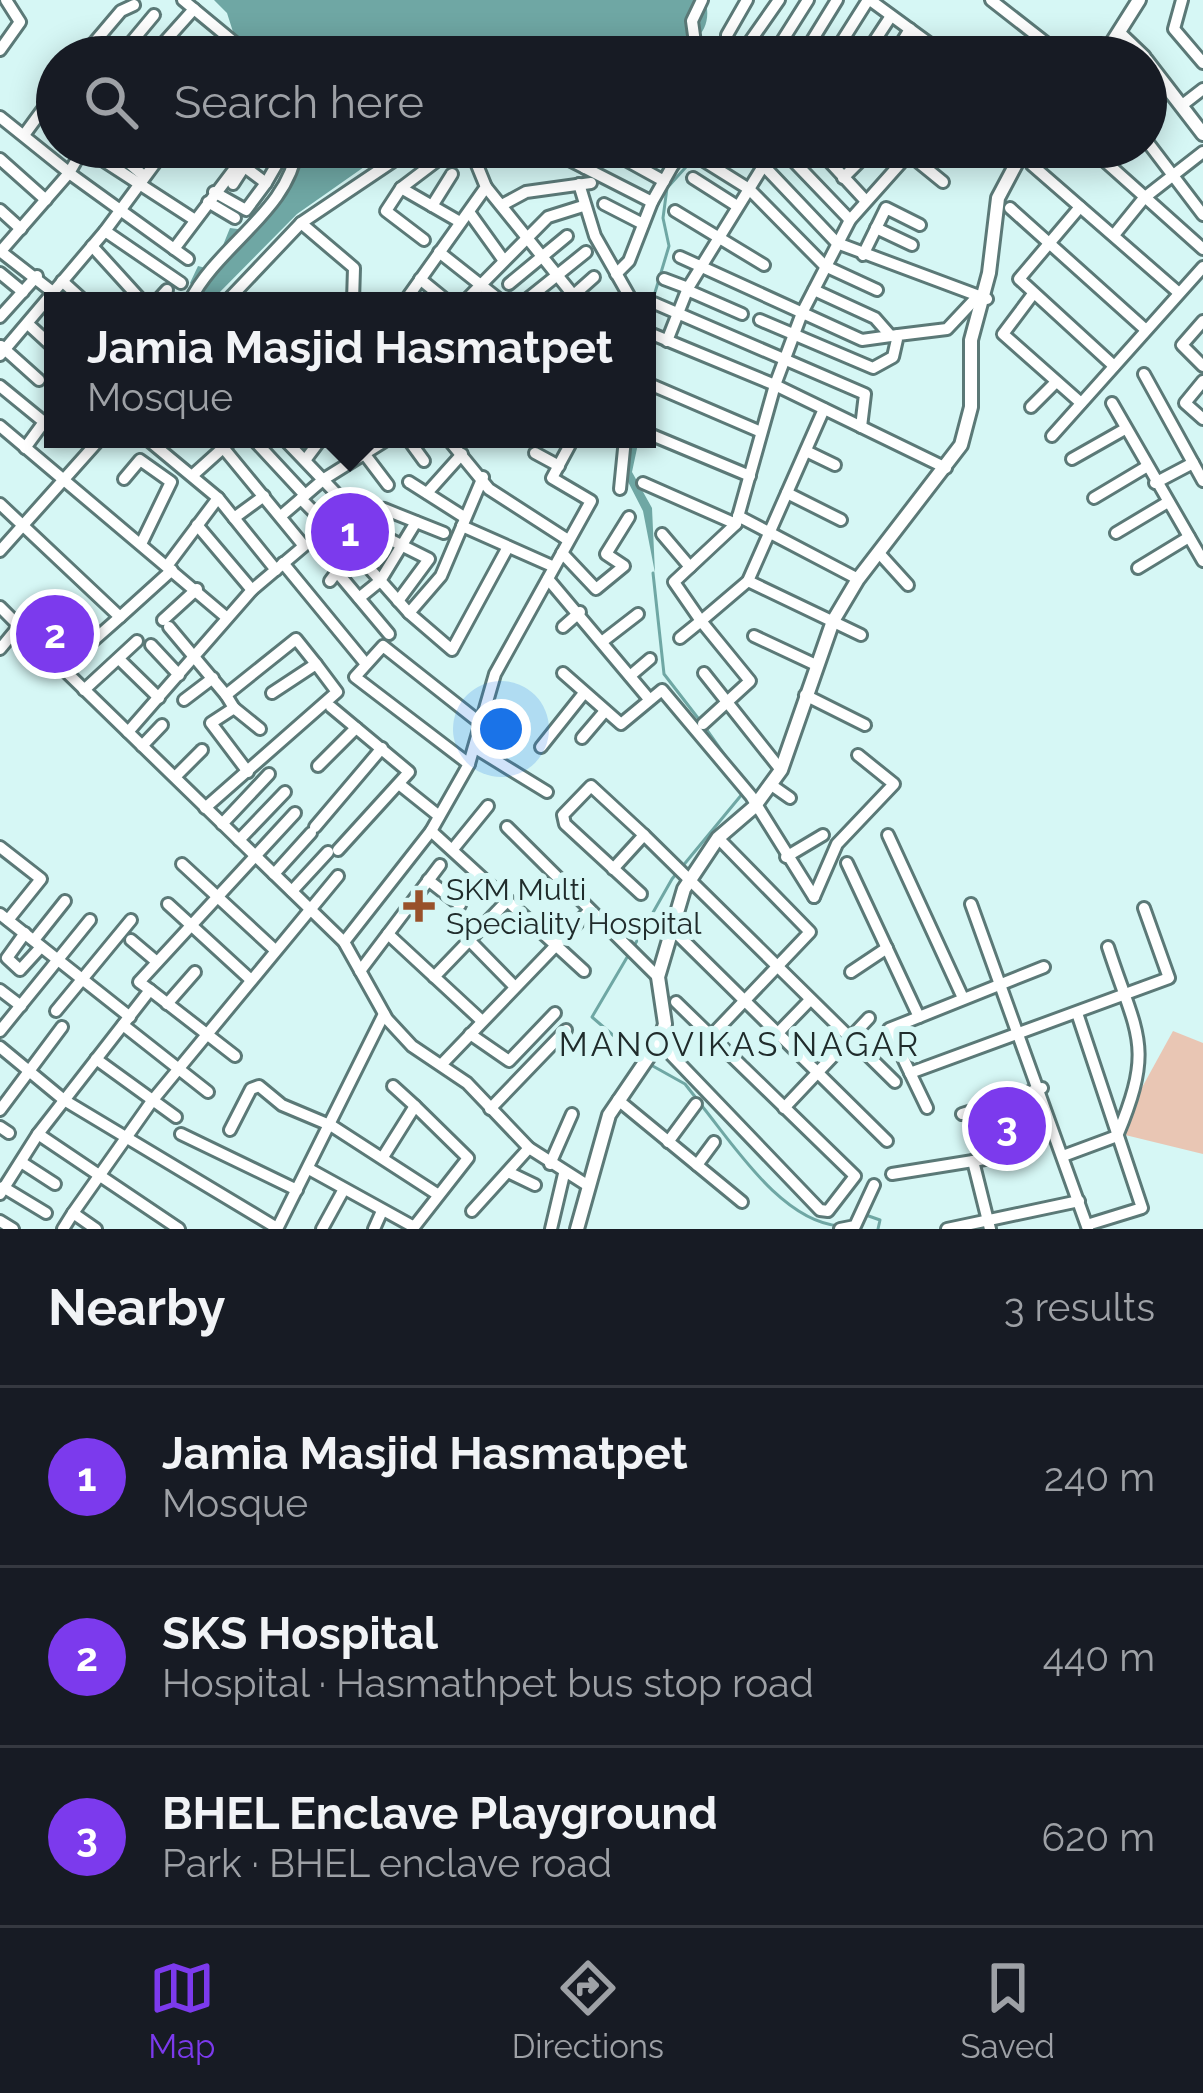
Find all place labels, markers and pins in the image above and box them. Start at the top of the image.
pin: 1 [311,487,389,577]
pin: 2 [16,589,94,679]
place label: SKM Multi Speciality Hospital [446,872,702,941]
marker: SKM Multi Speciality Hospital [403,890,435,922]
pin: 3 [968,1081,1046,1171]

